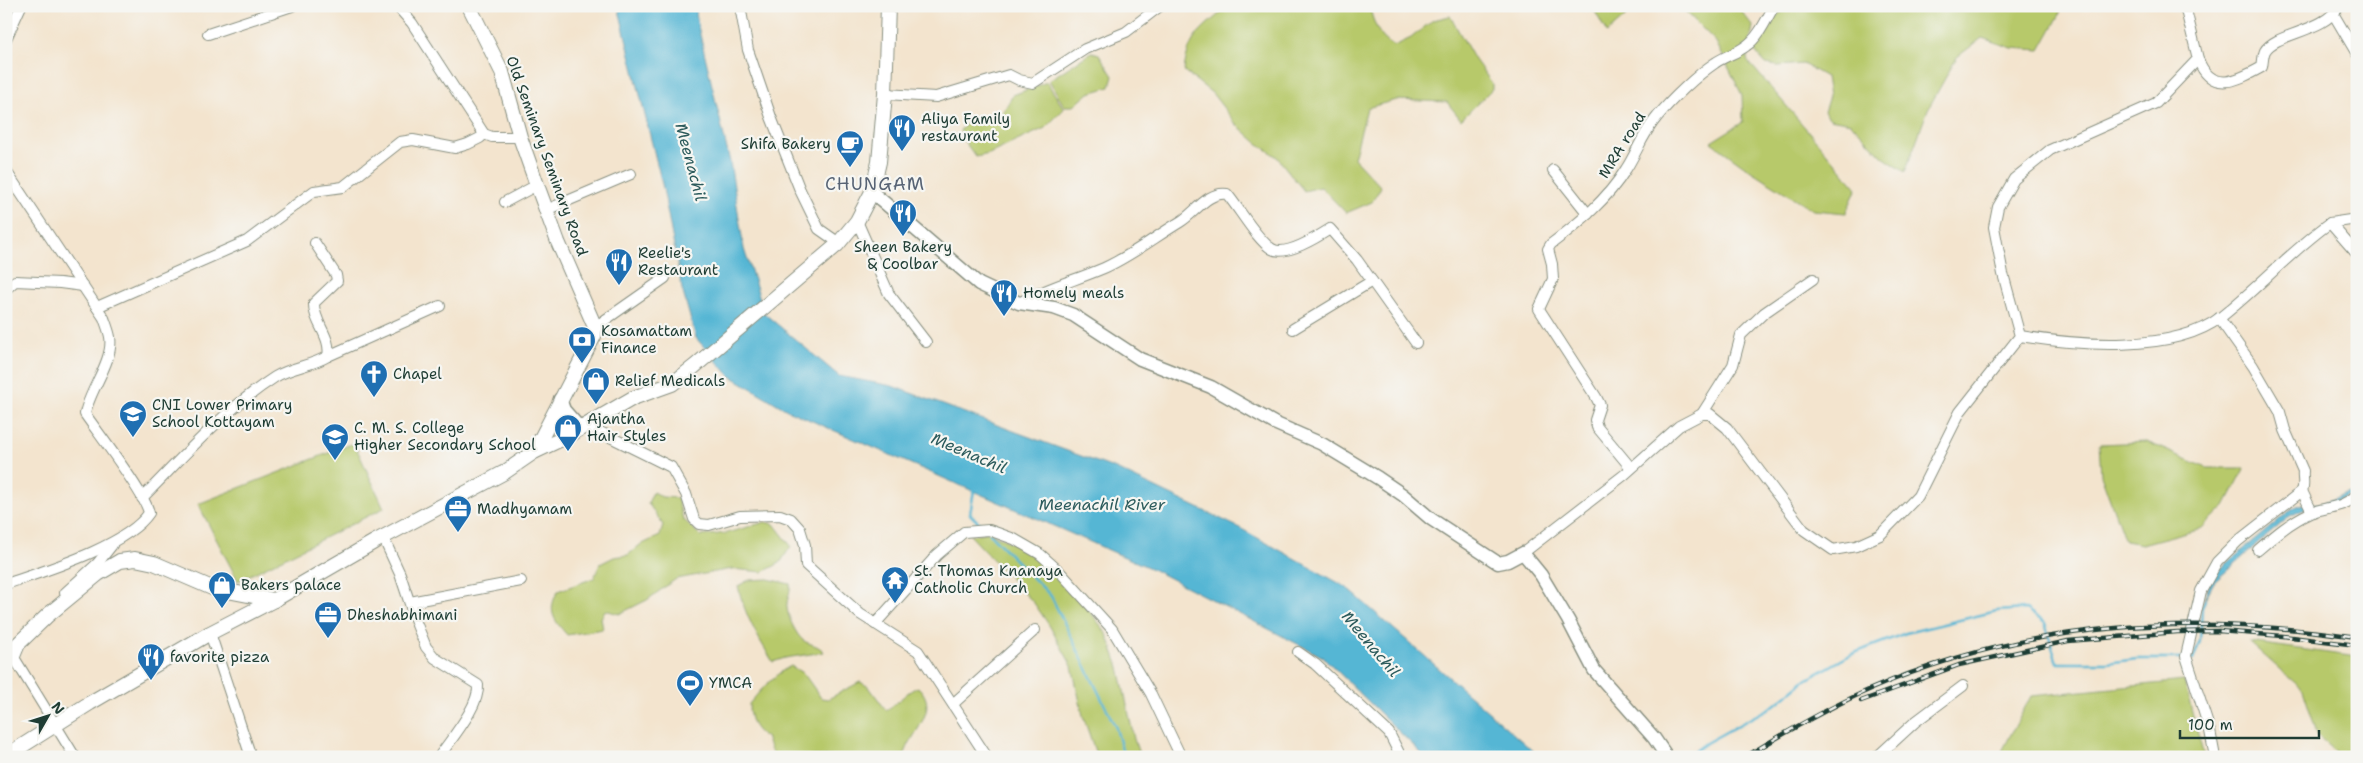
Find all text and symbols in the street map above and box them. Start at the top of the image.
street label: Old Seminary Seminary Road [501,53,593,259]
street label: MRA road [1594,108,1651,182]
place label: Aliya Family restaurant [921,109,1010,146]
restaurant icon: Aliya Family restaurant [887,113,917,152]
water label: Meenachil [670,121,712,203]
cafe icon: Shifa Bakery [835,129,865,168]
place label: Shifa Bakery [741,134,831,154]
district label: CHUNGAM [825,172,925,196]
restaurant icon: Sheen Bakery & Coolbar [888,198,918,237]
place label: Sheen Bakery & Coolbar [854,237,952,274]
place label: Reelie's Restaurant [638,243,718,280]
restaurant icon: Reelie's Restaurant [604,247,634,286]
restaurant icon: Homely meals [989,278,1019,317]
place label: Homely meals [1023,283,1124,303]
place label: Kosamattam Finance [601,321,692,358]
bank icon: Kosamattam Finance [567,325,597,364]
church icon: Chapel [359,359,389,398]
place label: Chapel [393,364,442,384]
shop icon: Relief Medicals [581,366,611,405]
place label: Relief Medicals [615,371,725,391]
place label: CNI Lower Primary School Kottayam [152,395,292,432]
school or university icon: CNI Lower Primary School Kottayam [118,399,148,438]
place label: Ajantha Hair Styles [587,409,666,446]
shop icon: Ajantha Hair Styles [553,413,583,452]
place label: C. M. S. College Higher Secondary School [354,418,536,455]
school or university icon: C. M. S. College Higher Secondary School [320,422,350,461]
water label: Meenachil [928,428,1010,478]
office icon: Madhyamam [443,494,473,533]
water label: Meenachil River [1039,494,1166,515]
place label: Madhyamam [477,499,572,519]
place label: St. Thomas Knanaya Catholic Church [914,561,1064,598]
temple icon: St. Thomas Knanaya Catholic Church [880,565,910,604]
shop icon: Bakers palace [207,570,237,609]
place label: Bakers palace [241,575,342,595]
office icon: Dheshabhimani [313,600,343,639]
place label: Dheshabhimani [347,605,457,625]
water label: Meenachil [1337,607,1405,681]
restaurant icon: favorite pizza [136,642,166,681]
place label: favorite pizza [170,647,270,667]
sports icon: YMCA [675,668,705,707]
place label: YMCA [709,673,752,693]
north arrow [22,690,72,740]
text: N [48,698,69,718]
scale bar [2180,708,2319,740]
text: 100 m [2188,715,2233,735]

